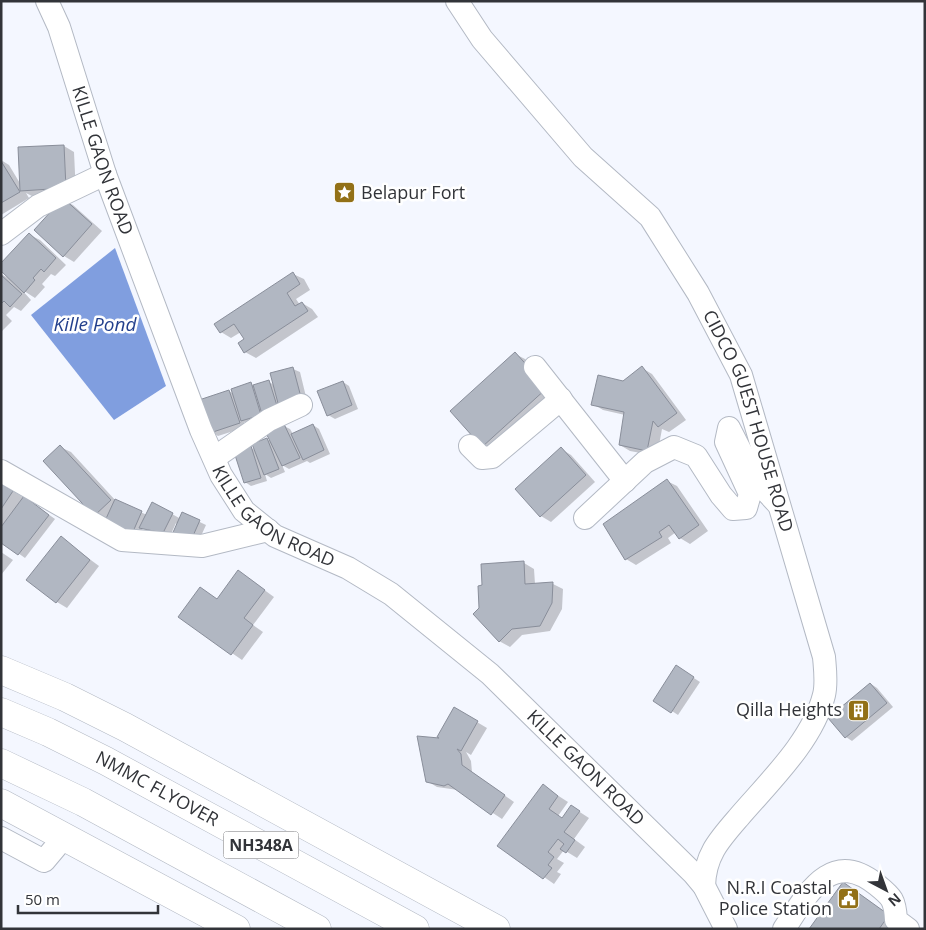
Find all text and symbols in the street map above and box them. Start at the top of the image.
street label: KILLE GAON ROAD [67,83,140,238]
place label: Belapur Fort [361,180,465,204]
place icon: Belapur Fort [333,181,357,205]
street label: CIDCO GUEST HOUSE ROAD [698,306,800,535]
water label: Kille Pond [54,311,137,337]
street label: KILLE GAON ROAD [207,461,339,572]
place label: Qilla Heights [736,697,842,721]
building icon: Qilla Heights [846,698,870,722]
street label: KILLE GAON ROAD [522,704,650,830]
street label: NMMC FLYOVER [92,745,223,831]
road number: NH348A [224,832,298,858]
north arrow [861,865,911,915]
place label: N.R.I Coastal Police Station [719,875,832,920]
scale bar [18,882,158,914]
public building icon: N.R.I Coastal Police Station [836,886,860,910]
text: 50 m [25,889,60,909]
text: N [884,889,905,911]

